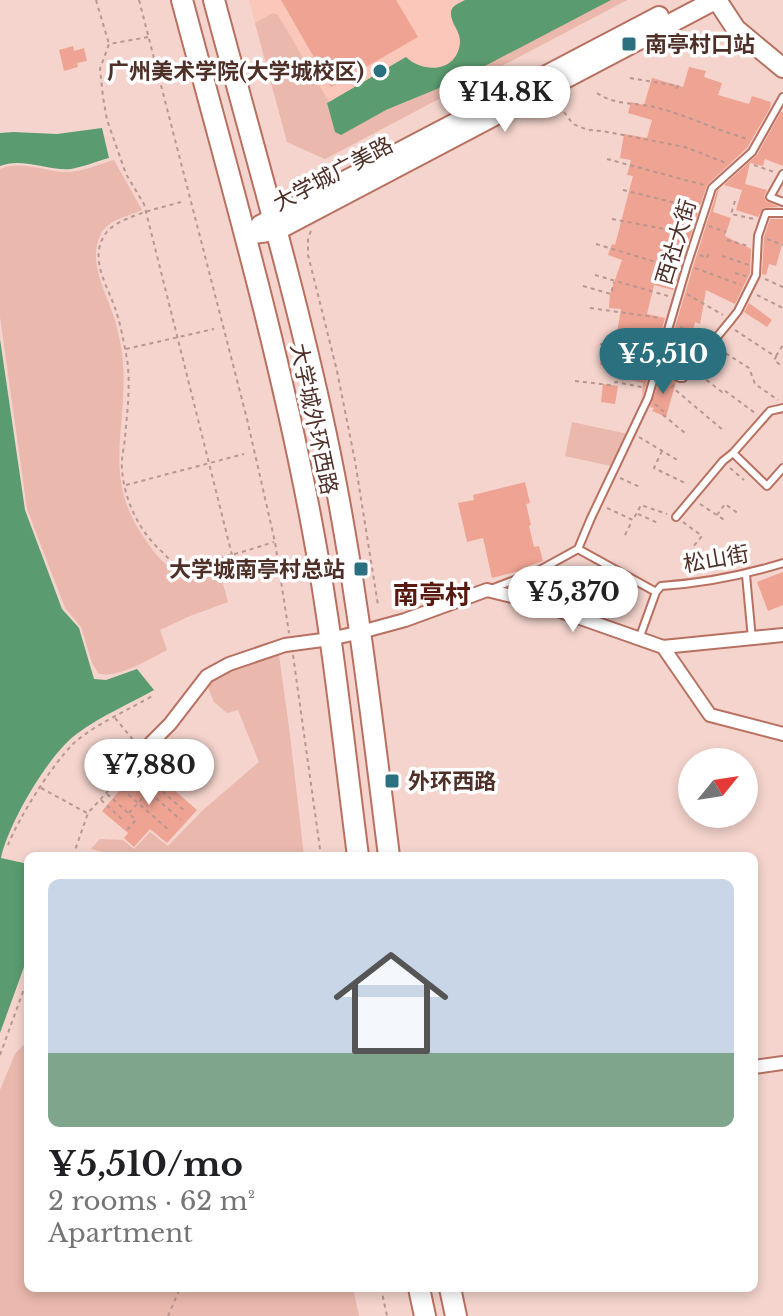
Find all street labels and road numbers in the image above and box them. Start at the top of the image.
street label: 大学城广美路 [268,131,398,217]
street label: 西社大街 [650,196,702,288]
street label: 大学城外环西路 [285,341,343,497]
street label: 松山街 [681,540,751,578]

